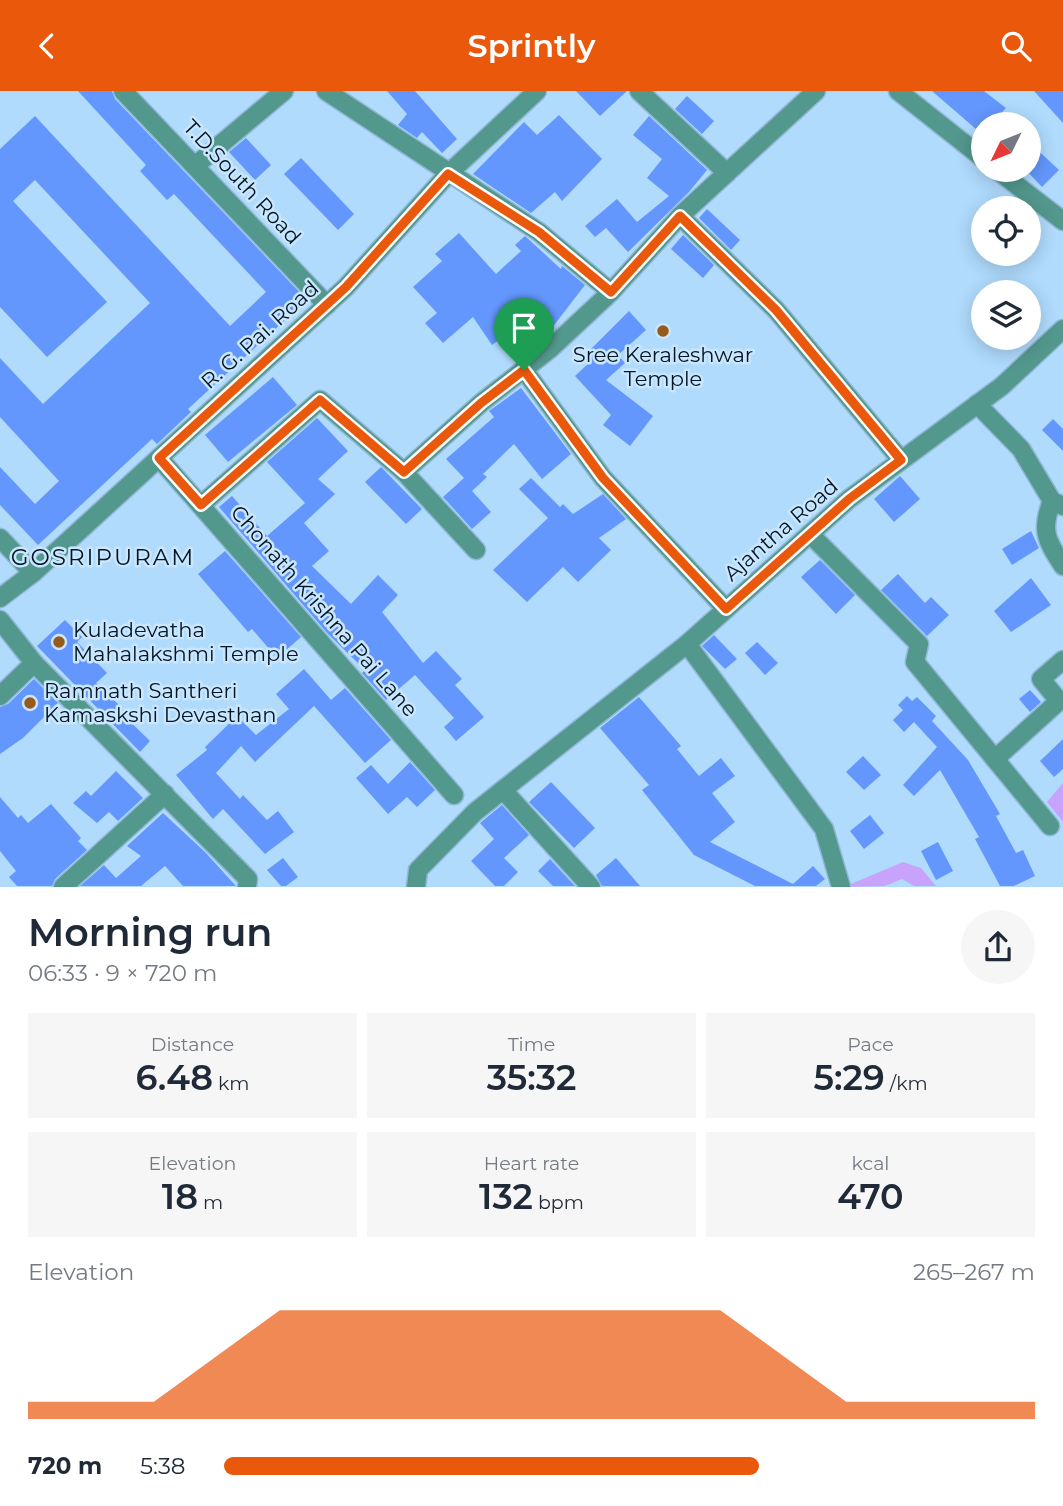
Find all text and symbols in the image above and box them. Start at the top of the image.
text: Sprintly [468,26,595,65]
icon: back [28,27,66,65]
icon: search [997,27,1035,65]
north arrow [971,112,1041,182]
map controls [971,112,1041,350]
street label: T.D.South Road [178,114,306,249]
button: locate [971,196,1041,266]
street label: R. G. Pai. Road [196,275,323,394]
button: layers [971,280,1041,350]
pin [494,298,554,370]
icon: arrive [505,309,543,347]
marker: Sree Keraleshwar Temple [655,323,671,339]
place label: Sree Keraleshwar Temple [573,342,753,391]
street label: Ajantha Road [719,473,843,586]
street label: Chonath Krishna Pai Lane [226,500,423,722]
district label: GOSRIPURAM [11,543,195,571]
place label: Kuladevatha Mahalakshmi Temple [73,617,299,666]
marker: Kuladevatha Mahalakshmi Temple [51,634,67,650]
place label: Ramnath Santheri Kamaskshi Devasthan [44,678,277,727]
marker: Ramnath Santheri Kamaskshi Devasthan [22,695,38,711]
text: Morning run [28,909,272,956]
button: share [961,910,1035,984]
text: 06:33 · 9 × 720 m [28,959,217,987]
text: Distance [151,1033,234,1056]
text: Time [508,1033,555,1056]
text: Pace [847,1033,894,1056]
text: 6.48 [136,1056,213,1099]
text: 35:32 [487,1056,576,1099]
text: 5:29 [813,1056,885,1099]
text: km [213,1072,249,1095]
text: /km [885,1072,928,1095]
text: Elevation [149,1152,236,1175]
text: Heart rate [484,1152,579,1175]
text: kcal [852,1152,889,1175]
text: 18 [162,1175,198,1218]
text: 132 [479,1175,533,1218]
text: 470 [837,1175,904,1218]
text: m [198,1191,223,1214]
text: bpm [533,1191,584,1214]
text: Elevation [28,1258,134,1286]
text: 265–267 m [913,1258,1035,1286]
text: 720 m [28,1452,102,1480]
text: 5:38 [140,1452,186,1480]

